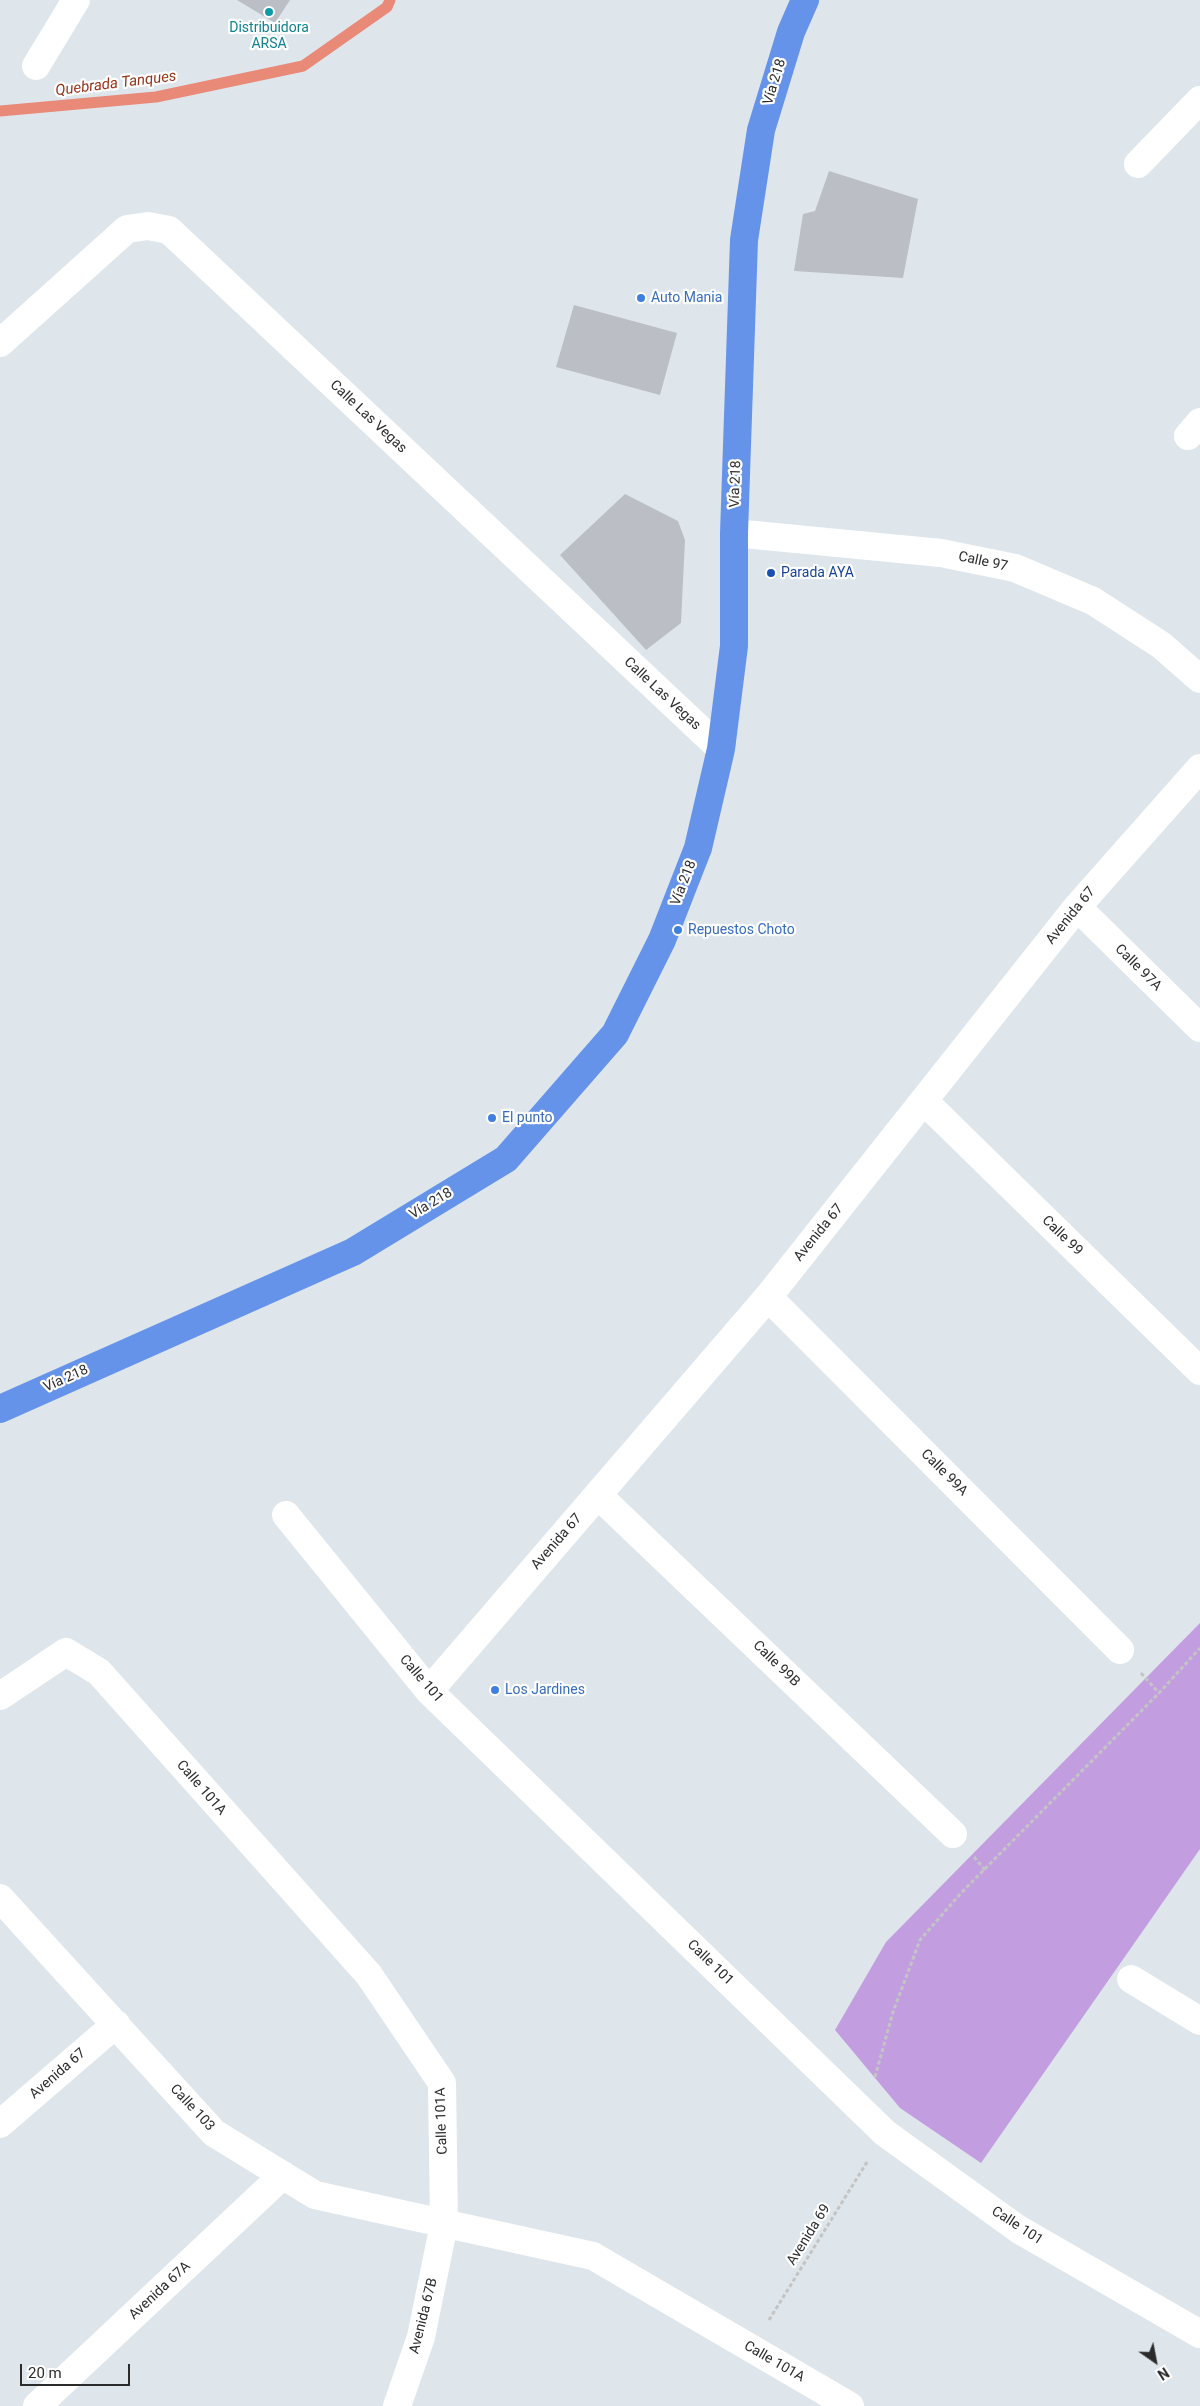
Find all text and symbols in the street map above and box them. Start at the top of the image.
marker: Distribuidora ARSA [263,6,275,18]
place label: Distribuidora ARSA [229,20,309,52]
street label: Vía 218 [760,57,790,107]
water label: Quebrada Tanques [55,68,177,100]
place label: Auto Mania [651,290,722,306]
marker: Auto Mania [635,292,647,304]
street label: Calle Las Vegas [326,377,410,457]
street label: Vía 218 [727,460,745,508]
street label: Calle 97 [957,549,1009,575]
place label: Parada AYA [781,565,854,581]
marker: Parada AYA [765,567,777,579]
street label: Calle Las Vegas [620,654,704,734]
street label: Vía 218 [668,858,700,908]
street label: Avenida 67 [1043,884,1099,948]
place label: Repuestos Choto [688,922,795,938]
marker: Repuestos Choto [672,924,684,936]
street label: Calle 97A [1111,941,1165,995]
place label: El punto [502,1110,553,1126]
marker: El punto [486,1112,498,1124]
street label: Vía 218 [406,1185,456,1223]
street label: Avenida 67 [791,1201,847,1265]
street label: Calle 99 [1038,1213,1086,1259]
street label: Vía 218 [41,1362,91,1396]
street label: Calle 99A [917,1446,971,1500]
street label: Avenida 67 [528,1511,586,1573]
street label: Calle 99B [749,1638,803,1690]
street label: Calle 101 [396,1652,446,1706]
place label: Los Jardines [505,1682,585,1698]
marker: Los Jardines [489,1684,501,1696]
street label: Calle 101A [173,1757,229,1819]
street label: Calle 101 [683,1937,737,1989]
street label: Avenida 67 [27,2045,89,2103]
street label: Calle 103 [166,2081,218,2135]
street label: Calle 101A [432,2087,452,2155]
street label: Avenida 69 [784,2201,834,2269]
street label: Calle 101 [988,2203,1046,2249]
street label: Avenida 67A [126,2258,194,2324]
street label: Avenida 67B [406,2276,442,2356]
north arrow [1130,2336,1180,2386]
street label: Calle 101A [741,2338,807,2386]
scale bar [22,2354,132,2386]
text: 20 m [28,2364,62,2382]
text: N [1155,2364,1172,2383]

